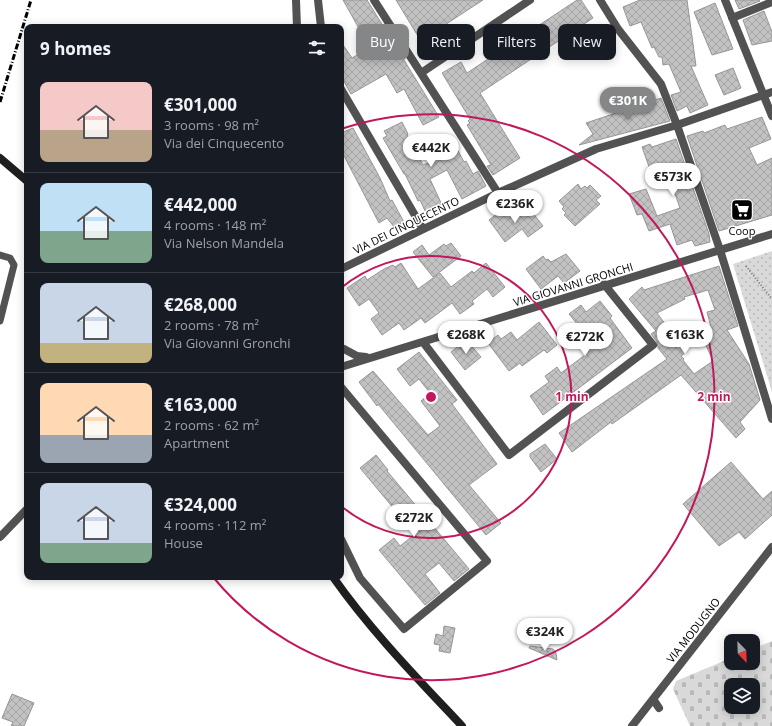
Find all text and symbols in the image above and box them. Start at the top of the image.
chip: Buy [356,24,409,60]
chip: Rent [417,24,475,60]
chip: Filters [483,24,550,60]
chip: New [558,24,616,60]
text: 9 homes [40,37,111,60]
icon: filters [306,37,328,59]
pin: €301K [600,87,656,121]
text: €301K [609,91,647,109]
text: €301,000 [164,93,237,116]
icon: home [72,98,120,146]
text: 3 rooms · 98 m² [164,116,259,134]
text: Via dei Cinquecento [164,134,284,152]
pin: €442K [403,134,459,168]
text: €442K [412,138,450,156]
pin: €573K [645,163,701,197]
text: €573K [654,167,692,185]
pin: €236K [487,190,543,224]
text: €442,000 [164,193,237,216]
street label: VIA DEI CINQUECENTO [350,193,462,257]
text: €236K [496,194,534,212]
supermarket icon: Coop [729,197,755,223]
icon: home [72,199,120,247]
text: 4 rooms · 148 m² [164,216,266,234]
place label: Coop [729,223,756,238]
text: Via Nelson Mandela [164,234,284,252]
street label: VIA GIOVANNI GRONCHI [511,259,635,309]
text: €268,000 [164,293,237,316]
icon: home [72,299,120,347]
text: 2 rooms · 78 m² [164,316,259,334]
pin: €268K [438,321,494,355]
pin: €163K [657,321,713,355]
pin: €272K [557,323,613,357]
text: €268K [447,325,485,343]
text: €163K [666,325,704,343]
text: €272K [566,327,604,345]
text: Via Giovanni Gronchi [164,334,291,352]
text: 1 min [555,388,589,405]
text: 2 min [697,388,731,405]
centre of rings [424,390,438,404]
text: €163,000 [164,393,237,416]
icon: home [72,399,120,447]
text: 2 rooms · 62 m² [164,416,259,434]
text: Apartment [164,434,229,452]
text: €324,000 [164,493,237,516]
icon: home [72,499,120,547]
pin: €272K [386,504,442,538]
text: €272K [395,508,433,526]
text: 4 rooms · 112 m² [164,516,266,534]
text: House [164,534,203,552]
street label: VIA MODUGNO [663,594,723,666]
pin: €324K [517,618,573,652]
text: €324K [526,622,564,640]
north arrow [724,634,760,670]
map controls [724,634,760,714]
button: layers [724,678,760,714]

